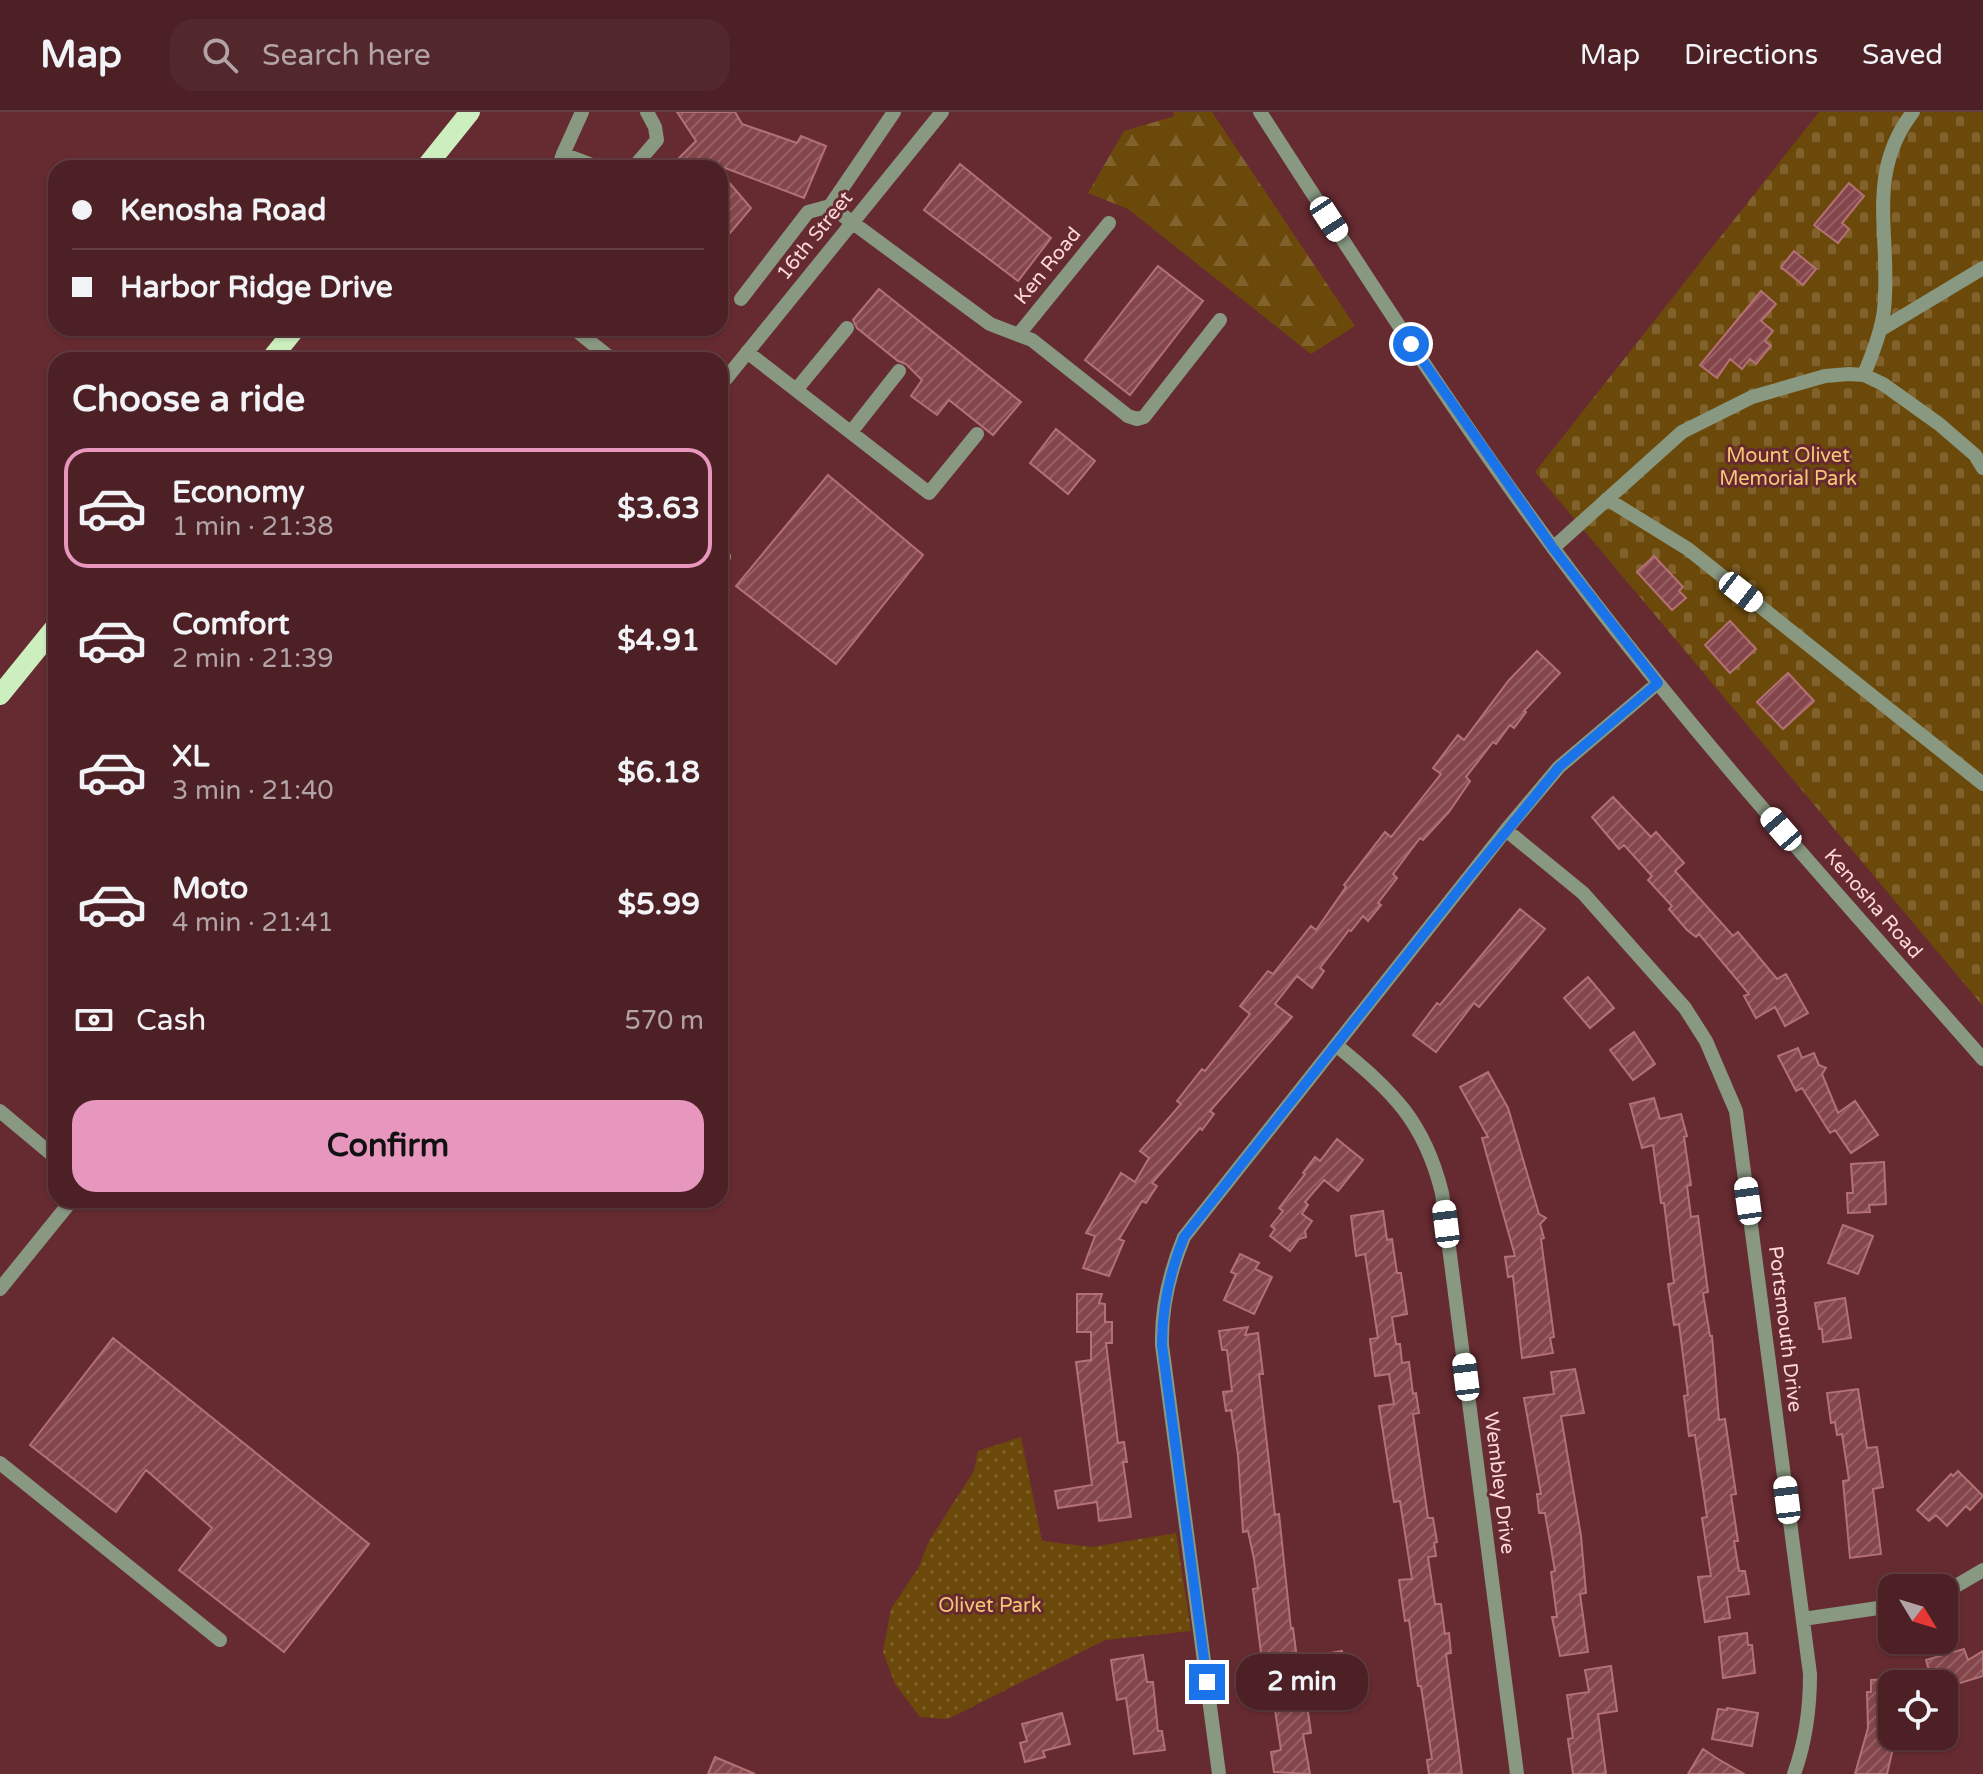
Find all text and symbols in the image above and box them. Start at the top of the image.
search box [170,19,730,91]
text: Map [40,32,122,78]
icon: search [198,33,242,77]
text: Search here [262,37,431,74]
text: Map [1580,38,1640,72]
text: Directions [1684,38,1818,72]
text: Saved [1862,38,1943,72]
street label: 16th Street [772,186,858,285]
text: Kenosha Road [120,192,326,229]
car [1306,192,1352,246]
street label: Ken Road [1010,223,1086,309]
text: Harbor Ridge Drive [120,269,393,306]
route start [1393,326,1429,362]
text: Choose a ride [72,378,305,421]
park label: Mount Olivet Memorial Park [1719,444,1857,491]
icon: car [76,472,148,544]
text: Economy [172,474,305,511]
text: $3.63 [617,490,700,527]
text: 1 min · 21:38 [172,511,334,542]
car [1715,568,1767,616]
icon: car [76,604,148,676]
text: Comfort [172,606,290,643]
text: $4.91 [617,622,700,659]
text: 2 min · 21:39 [172,643,334,674]
icon: car [76,736,148,808]
text: XL [172,738,209,775]
text: $6.18 [617,754,700,791]
text: 3 min · 21:40 [172,775,334,806]
car [1756,803,1806,855]
street label: Kenosha Road [1819,844,1927,964]
icon: car [76,868,148,940]
text: Moto [172,870,248,907]
text: $5.99 [618,886,700,923]
text: 4 min · 21:41 [172,907,334,938]
icon: cash [72,998,116,1042]
text: Cash [136,1002,206,1039]
text: 570 m [624,1005,704,1036]
button: Confirm [72,1100,704,1192]
car [1733,1176,1763,1226]
car [1431,1199,1461,1249]
street label: Portsmouth Drive [1763,1245,1807,1413]
car [1451,1352,1481,1402]
street label: Wembley Drive [1478,1411,1520,1555]
car [1772,1475,1802,1525]
north arrow [1878,1574,1958,1654]
map controls [1878,1574,1958,1750]
park label: Olivet Park [938,1594,1042,1618]
callout: 2 min [1235,1654,1367,1710]
route end [1189,1664,1225,1700]
text: 2 min [1267,1666,1337,1697]
button: locate [1878,1670,1958,1750]

